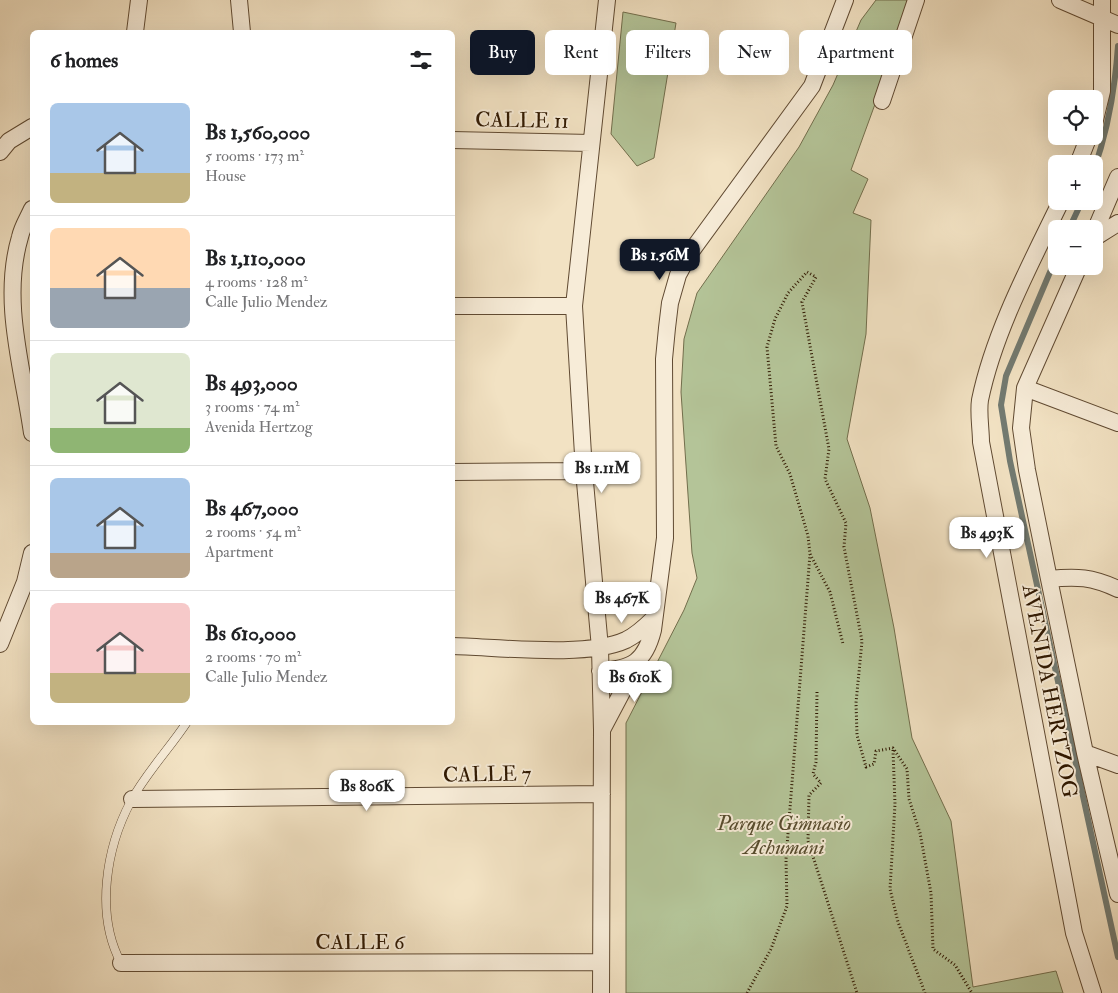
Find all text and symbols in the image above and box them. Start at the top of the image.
chip: Buy [470,30,535,75]
chip: Rent [545,30,616,75]
chip: Filters [626,30,709,75]
chip: New [719,30,789,75]
chip: Apartment [799,30,912,75]
icon: filters [407,46,435,74]
text: 6 homes [50,47,118,74]
map controls [1048,90,1103,275]
button: locate [1048,90,1103,145]
street label: CALLE 11 [475,106,569,135]
text: Bs 1,560,000 [205,119,310,146]
icon: home [90,123,150,183]
text: 5 rooms · 173 m² [205,146,304,166]
button: + [1048,155,1103,210]
text: House [205,166,246,186]
button: − [1048,220,1103,275]
pin: Bs 1.56M [608,238,712,281]
text: Bs 1,110,000 [205,245,306,272]
text: Bs 1.56M [631,245,689,265]
icon: home [90,248,150,308]
text: 4 rooms · 128 m² [205,272,308,292]
text: Calle Julio Mendez [205,292,328,312]
text: Bs 493,000 [205,370,298,397]
icon: home [90,373,150,433]
text: 3 rooms · 74 m² [205,397,299,417]
text: Avenida Hertzog [205,417,313,437]
pin: Bs 1.11M [550,452,654,494]
text: Bs 1.11M [574,458,630,478]
text: Bs 467,000 [205,495,299,522]
icon: home [90,498,150,558]
pin: Bs 493K [941,516,1033,559]
text: 2 rooms · 54 m² [205,522,301,542]
text: Bs 493K [960,523,1014,543]
text: Apartment [205,542,273,562]
street label: AVENIDA HERTZOG [1015,581,1083,800]
pin: Bs 467K [576,582,668,624]
text: Bs 467K [595,588,649,608]
text: Bs 610,000 [205,620,296,647]
icon: home [90,623,150,683]
text: 2 rooms · 70 m² [205,647,301,667]
pin: Bs 610K [589,660,681,703]
text: Calle Julio Mendez [205,667,328,687]
text: Bs 610K [609,667,661,687]
street label: CALLE 7 [443,760,532,789]
pin: Bs 806K [321,770,413,812]
text: Bs 806K [340,776,394,796]
park label: Parque Gimnasio Achumani [716,810,851,861]
street label: CALLE 6 [315,929,406,956]

